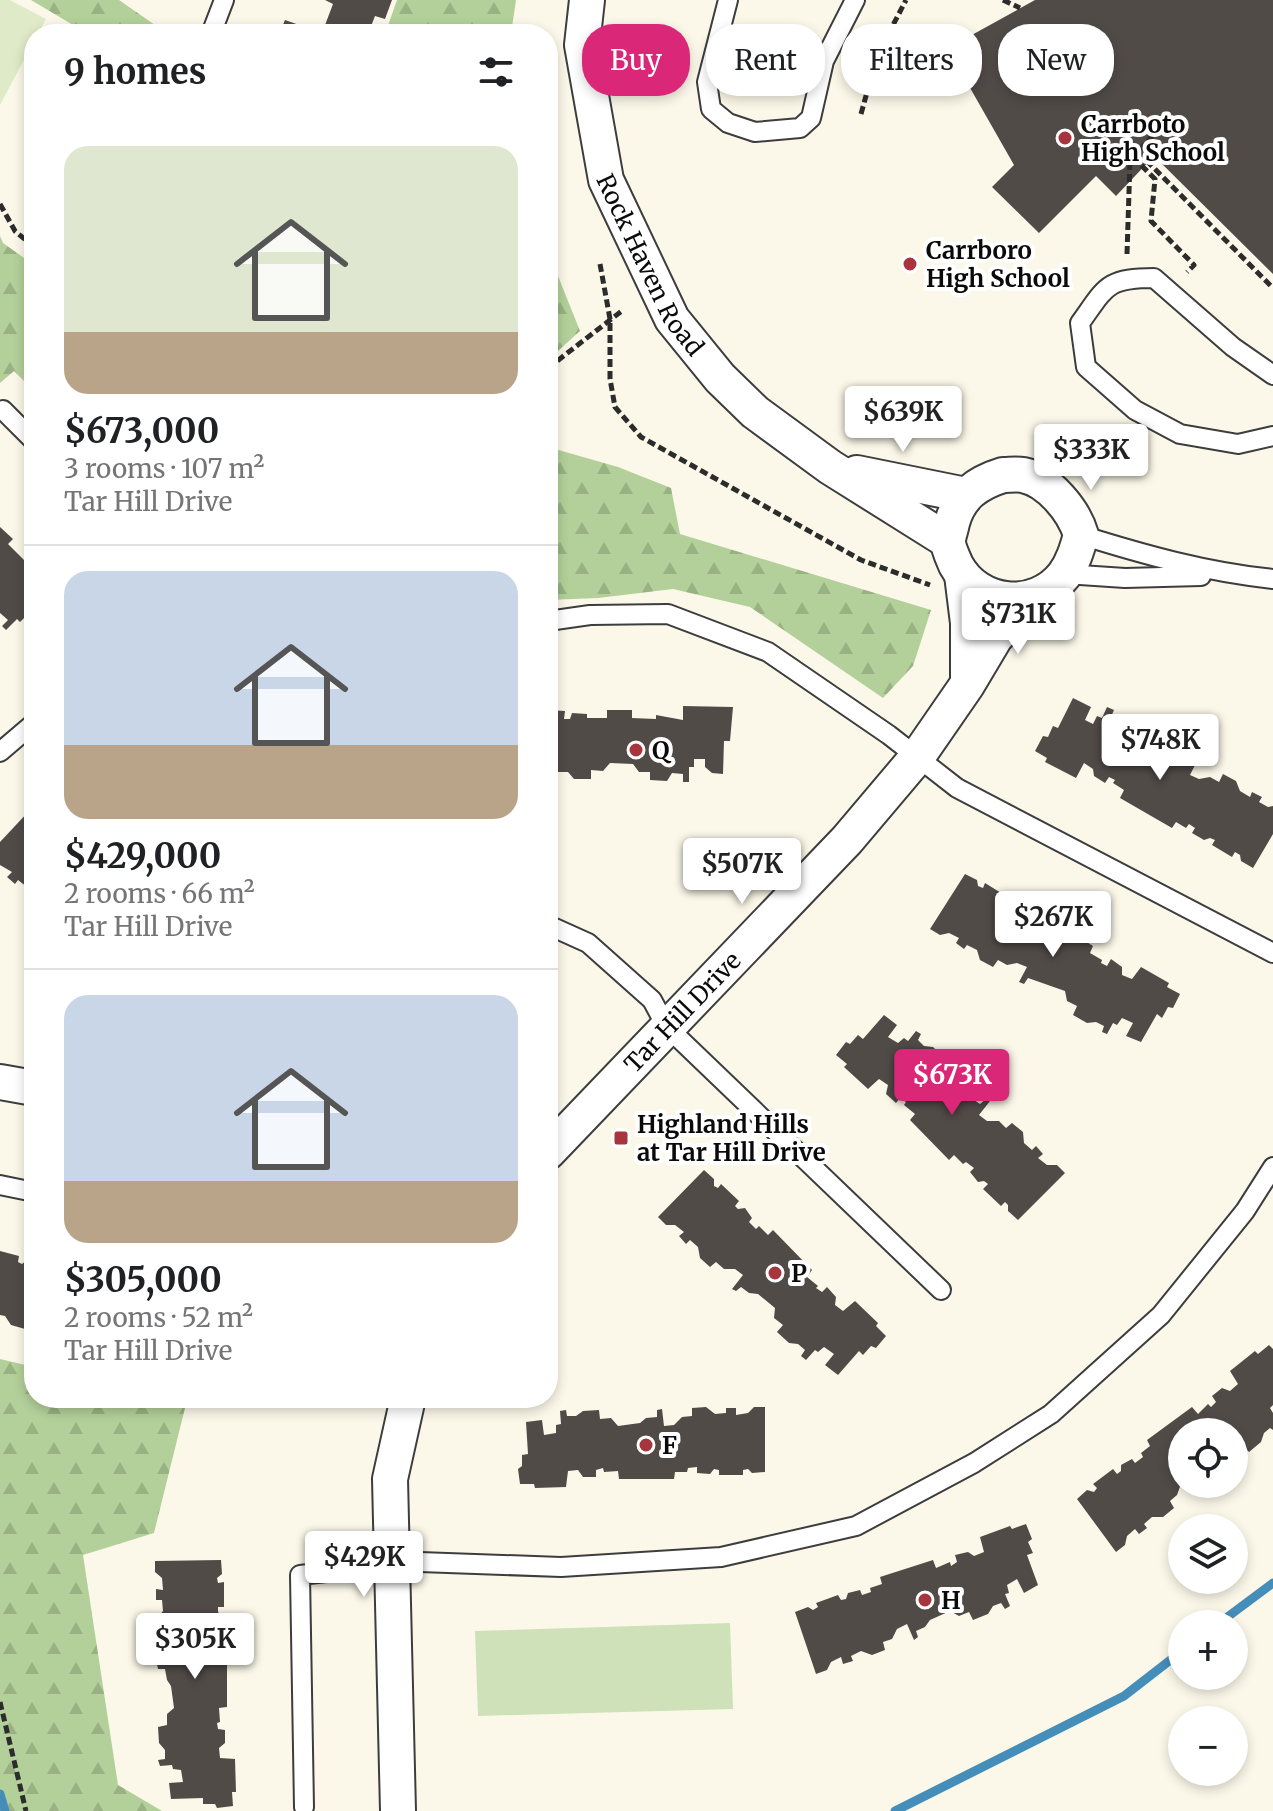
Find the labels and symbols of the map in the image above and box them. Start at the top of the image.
place label: Carrboto High School [1081,109,1225,168]
marker: Carrboto High School [1056,129,1074,147]
street label: Rock Haven Road [590,169,711,362]
place label: Carrboro High School [926,235,1070,294]
marker: Carrboro High School [901,255,919,273]
pin: $639K [847,386,959,454]
pin: $333K [1035,424,1147,492]
pin: $731K [962,588,1074,656]
pin: $748K [1104,714,1216,782]
place label: Q [652,735,672,766]
marker: Q [627,741,645,759]
pin: $507K [686,838,798,906]
pin: $267K [997,891,1109,959]
street label: Tar Hill Drive [617,945,747,1079]
pin: $673K [896,1049,1008,1117]
place label: Highland Hills at Tar Hill Drive [637,1109,826,1168]
marker: Highland Hills at Tar Hill Drive [612,1129,630,1147]
place label: P [791,1258,807,1289]
marker: P [766,1264,784,1282]
place label: F [662,1430,677,1461]
marker: F [637,1436,655,1454]
pin: $429K [308,1531,420,1599]
place label: H [941,1585,961,1616]
marker: H [916,1591,934,1609]
pin: $305K [139,1613,251,1681]

